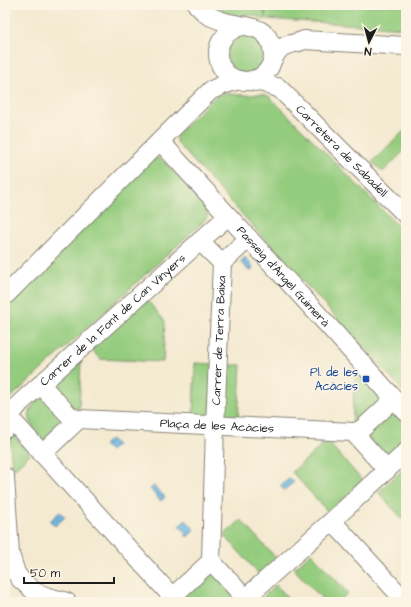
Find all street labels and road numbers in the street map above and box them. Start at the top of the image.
street label: Carretera de Sabadell [292,101,391,201]
street label: Passeig d'Àngel Guimerà [232,222,333,331]
street label: Carrer de la Font de Can Vinyers [36,250,190,390]
street label: Carrer de Terra Baixa [208,275,230,406]
street label: Plaça de les Acàcies [159,415,274,437]

